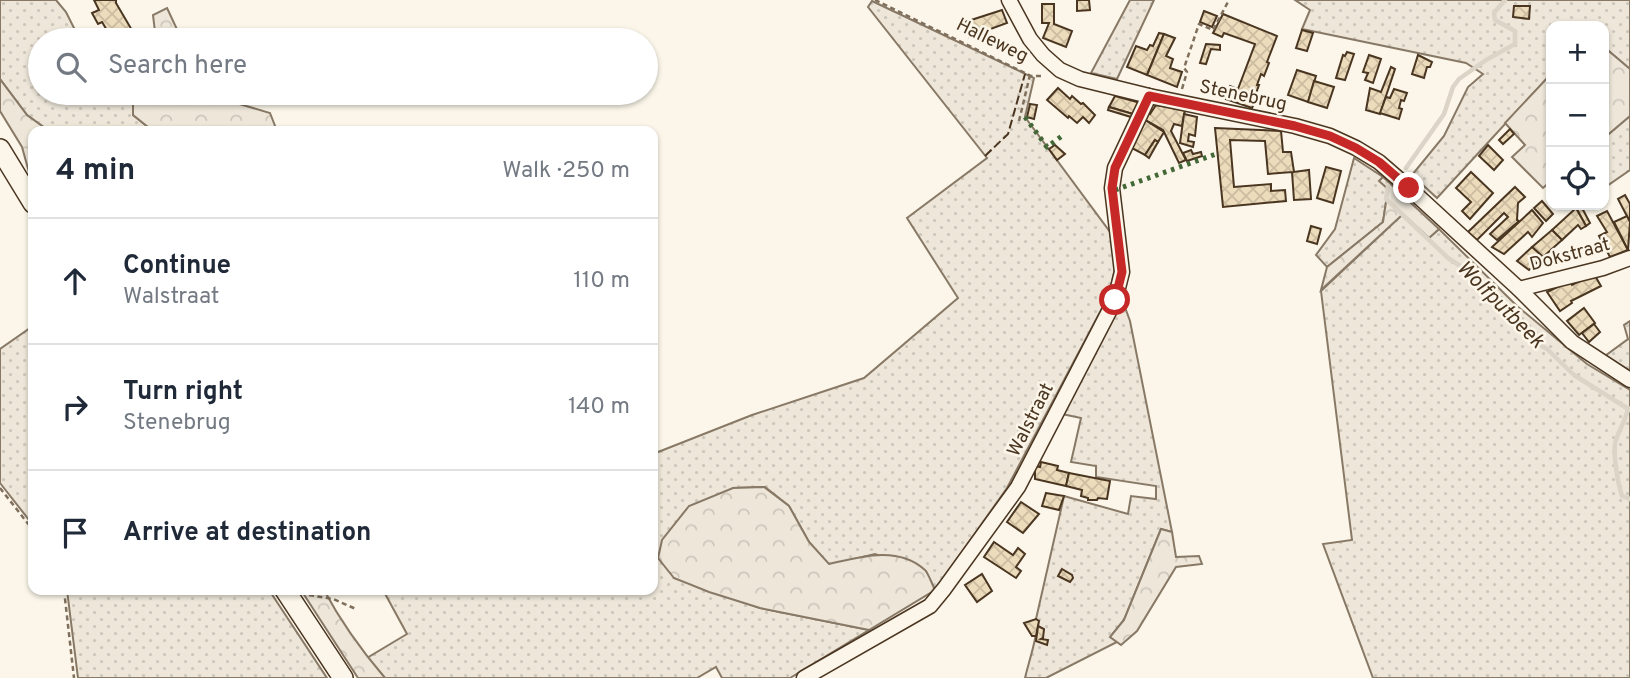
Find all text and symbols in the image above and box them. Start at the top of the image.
street label: Halleweg [952,13,1032,69]
map controls [1546,21,1609,210]
button: + [1546,21,1609,84]
search box [28,28,658,105]
icon: search [52,48,90,86]
text: Search here [108,50,247,83]
street label: Stenebrug [1197,75,1289,117]
button: − [1546,84,1609,147]
button: locate [1546,147,1609,210]
text: 4 min [56,153,135,190]
text: Walk · 250 m [502,157,630,186]
route end [1393,172,1424,203]
street label: Dokstraat [1527,233,1613,277]
text: Continue [123,250,231,283]
water label: Wolfputbeek [1450,255,1550,355]
icon: ahead [56,262,94,300]
text: 110 m [573,267,630,296]
text: Walstraat [123,283,219,312]
route start [1099,284,1130,315]
text: Turn right [123,376,243,409]
street label: Walstraat [1002,379,1060,461]
icon: right [56,388,94,426]
text: 140 m [568,393,630,422]
text: Stenebrug [123,409,231,438]
icon: arrive [56,514,94,552]
text: Arrive at destination [123,517,371,550]

